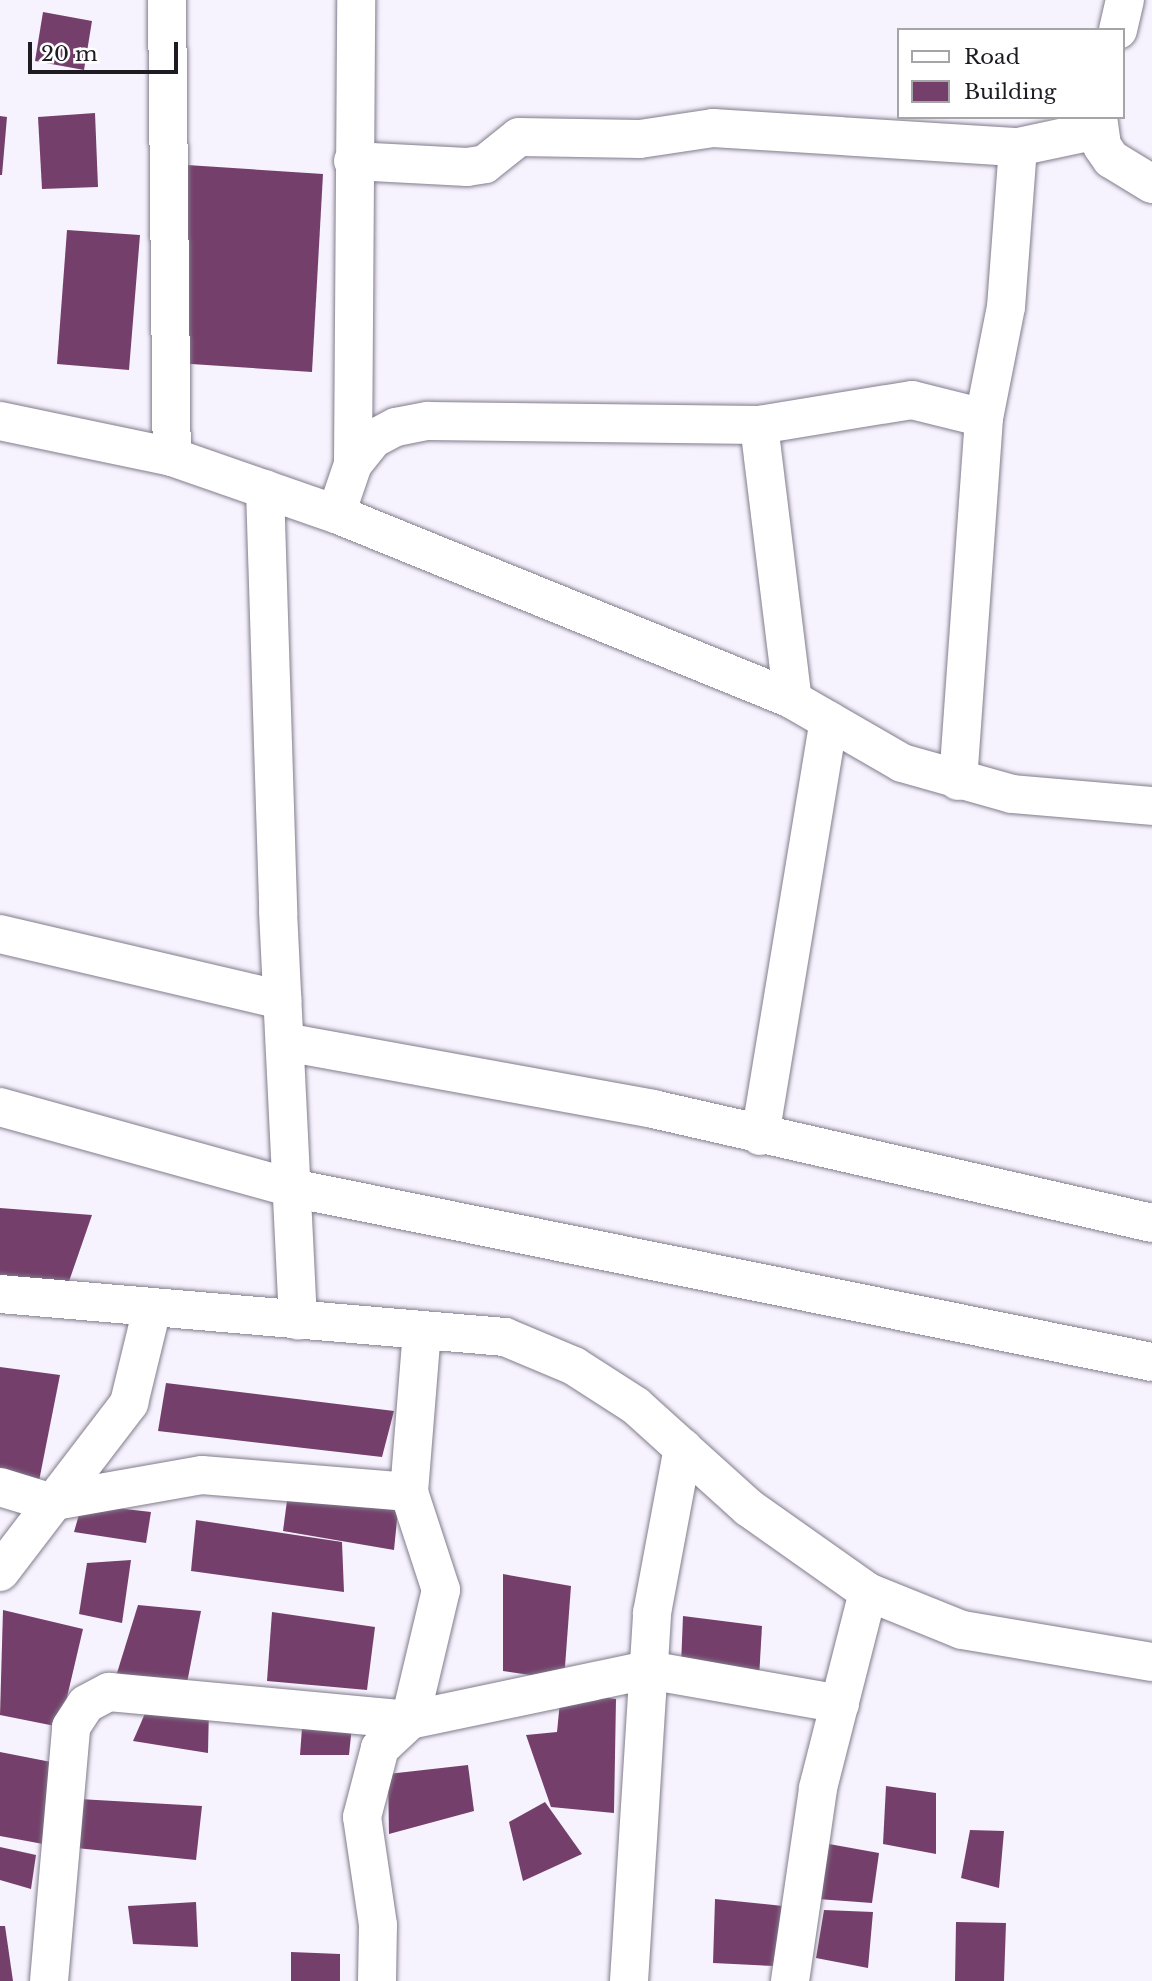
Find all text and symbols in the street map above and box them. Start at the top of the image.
scale bar [32,28,182,72]
legend [897,28,1124,119]
text: 20 m [41,41,98,67]
text: Road [964,44,1020,70]
text: Building [964,79,1056,105]

